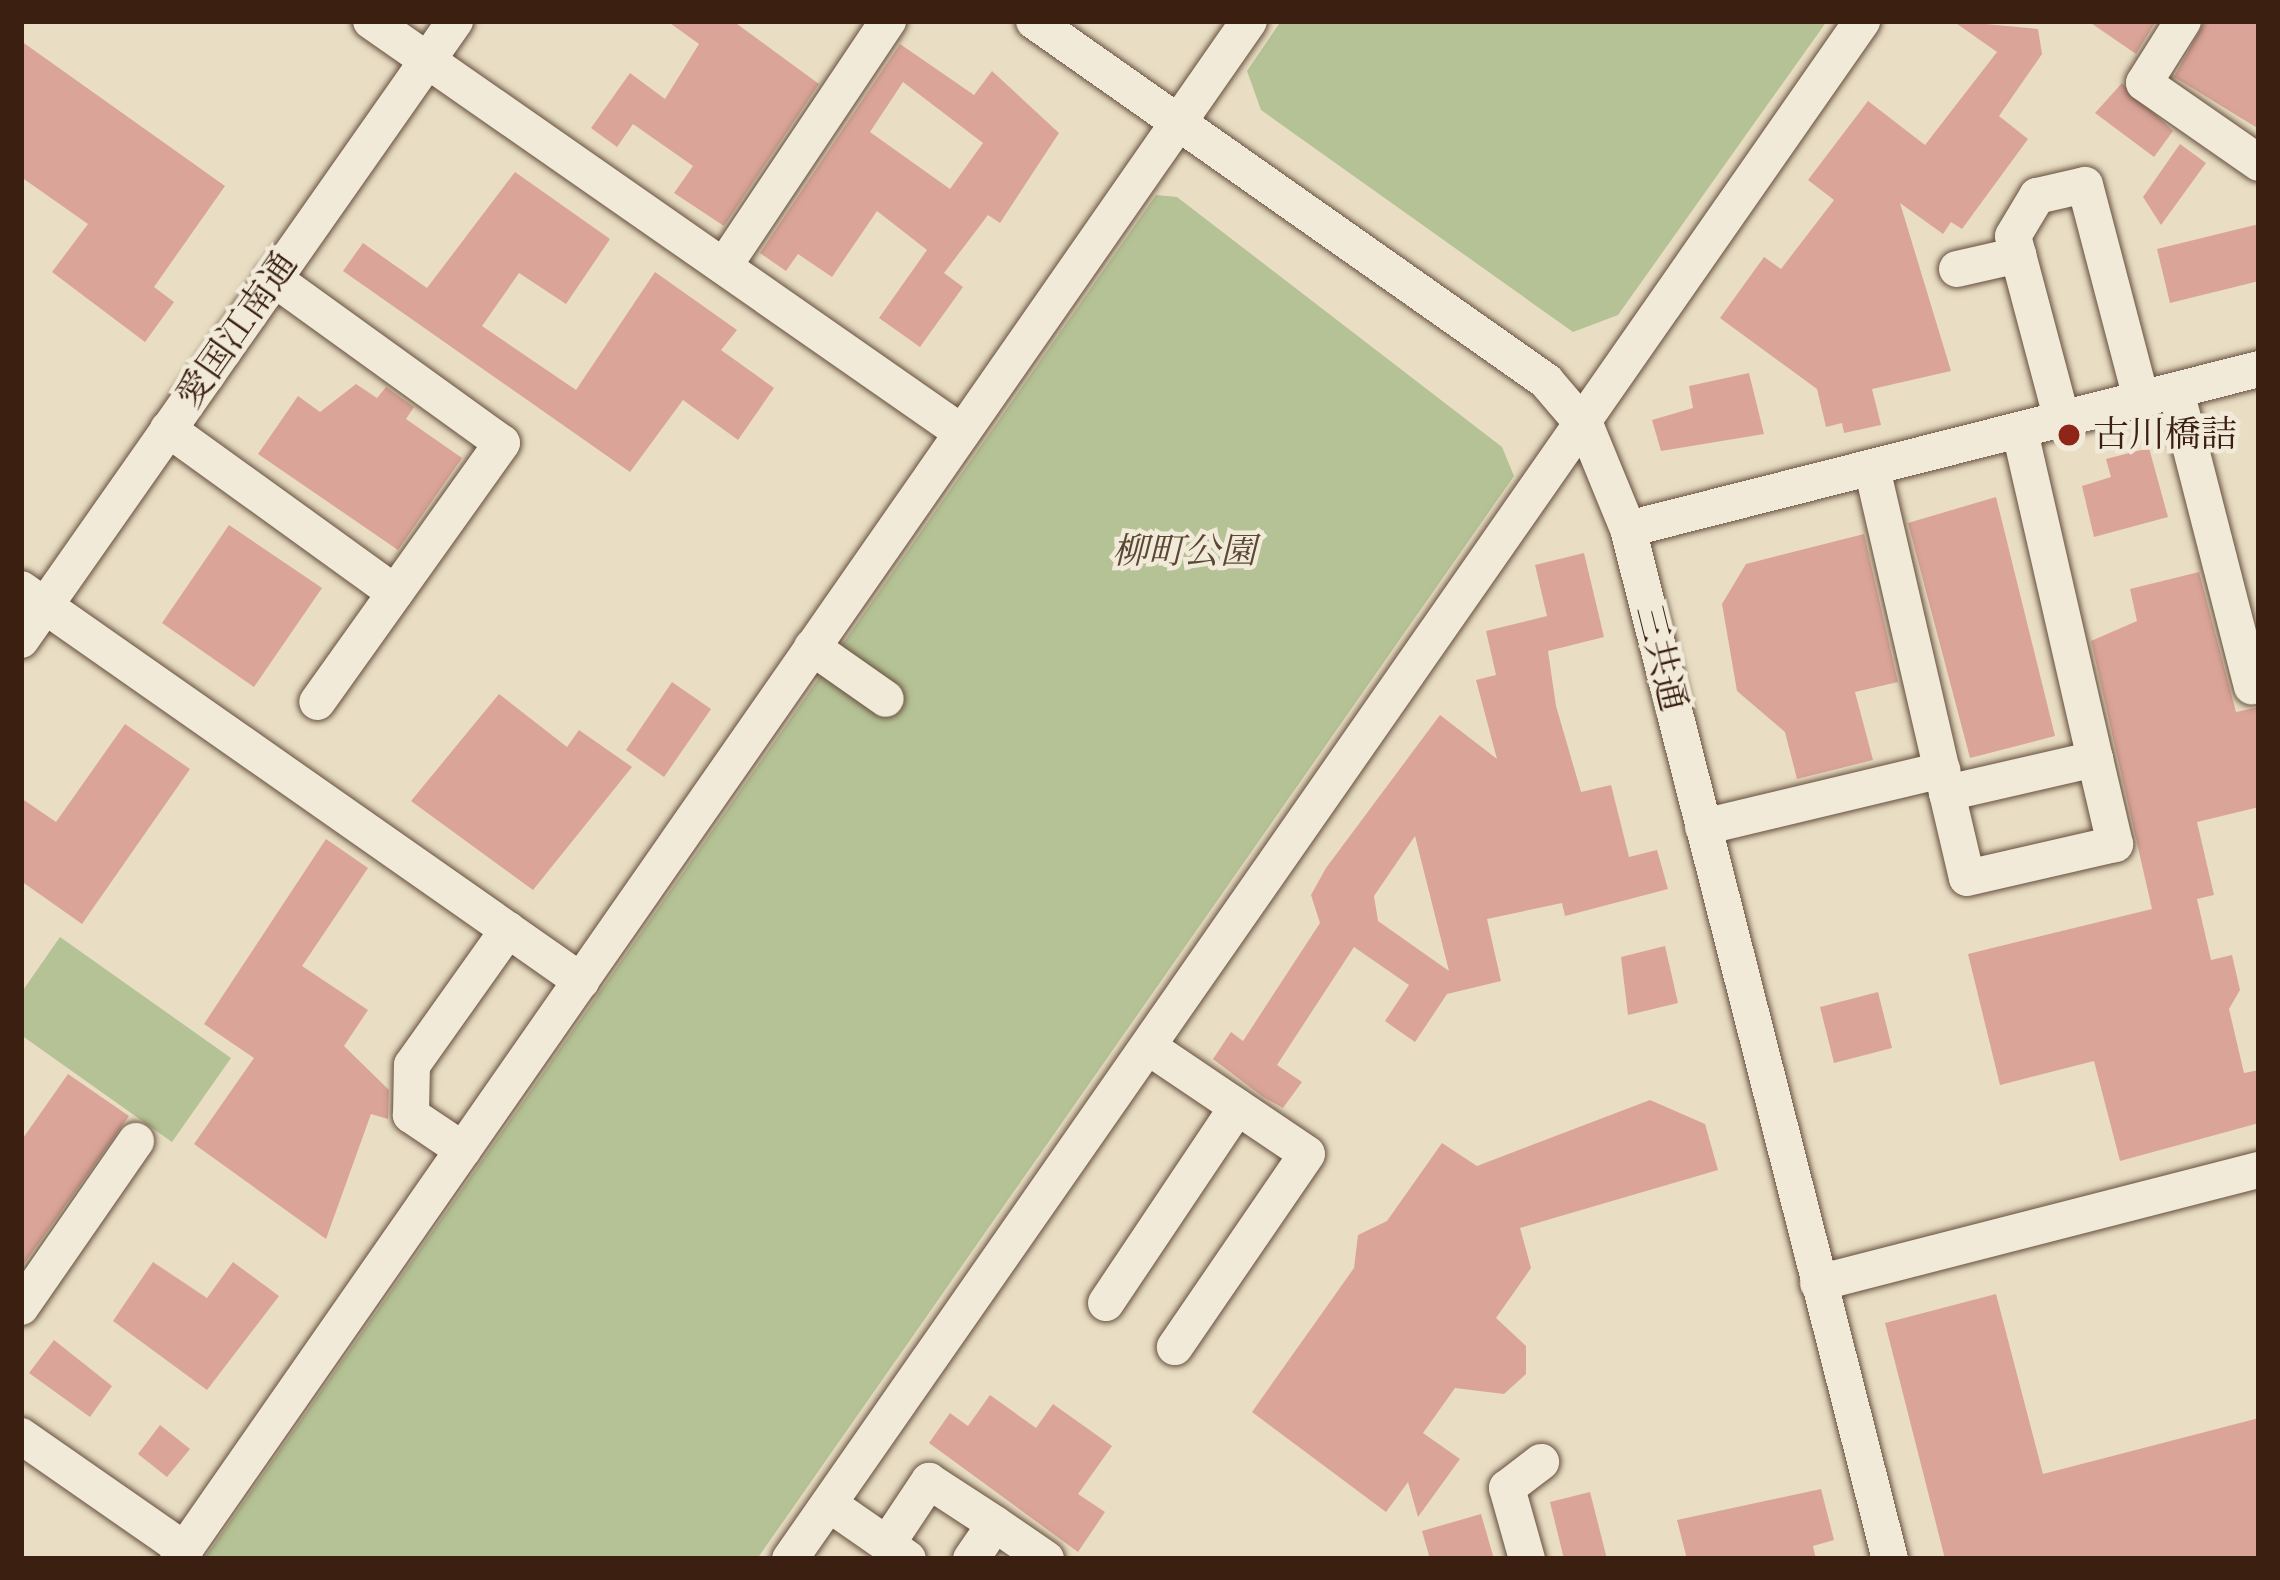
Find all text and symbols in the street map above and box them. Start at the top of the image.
street label: 愛国江南通 [168,244,306,416]
place label: 古川橋詰 [2093,413,2237,457]
marker: 古川橋詰 [2056,422,2082,448]
park label: 柳町公園 [1112,530,1256,574]
street label: 三共通 [1627,600,1695,716]

